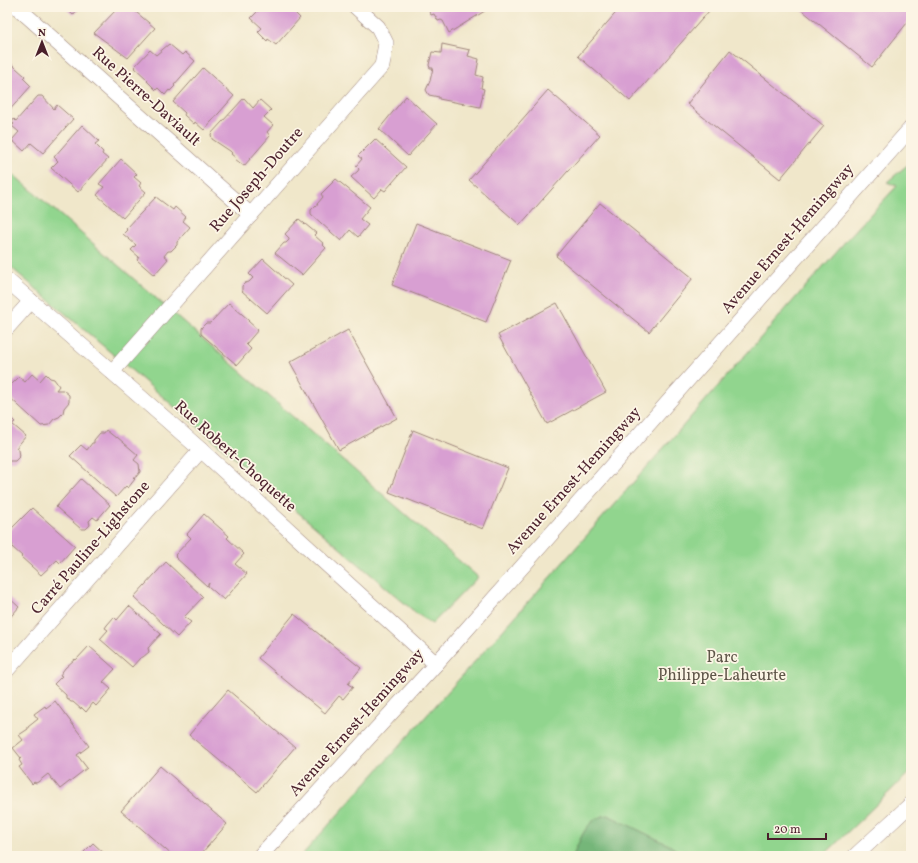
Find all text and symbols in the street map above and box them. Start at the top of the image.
north arrow [22,22,62,62]
text: N [38,26,46,41]
street label: Rue Pierre-Daviault [87,42,205,152]
street label: Rue Joseph-Doutre [205,123,309,237]
street label: Avenue Ernest-Hemingway [717,159,860,319]
street label: Rue Robert-Choquette [169,396,301,518]
street label: Avenue Ernest-Hemingway [502,402,647,560]
street label: Carré Pauline-Lighstone [27,476,155,620]
street label: Avenue Ernest-Hemingway [285,644,430,802]
park label: Parc Philippe-Laheurte [658,647,786,687]
scale bar [768,815,826,841]
text: 20 m [774,822,801,838]

